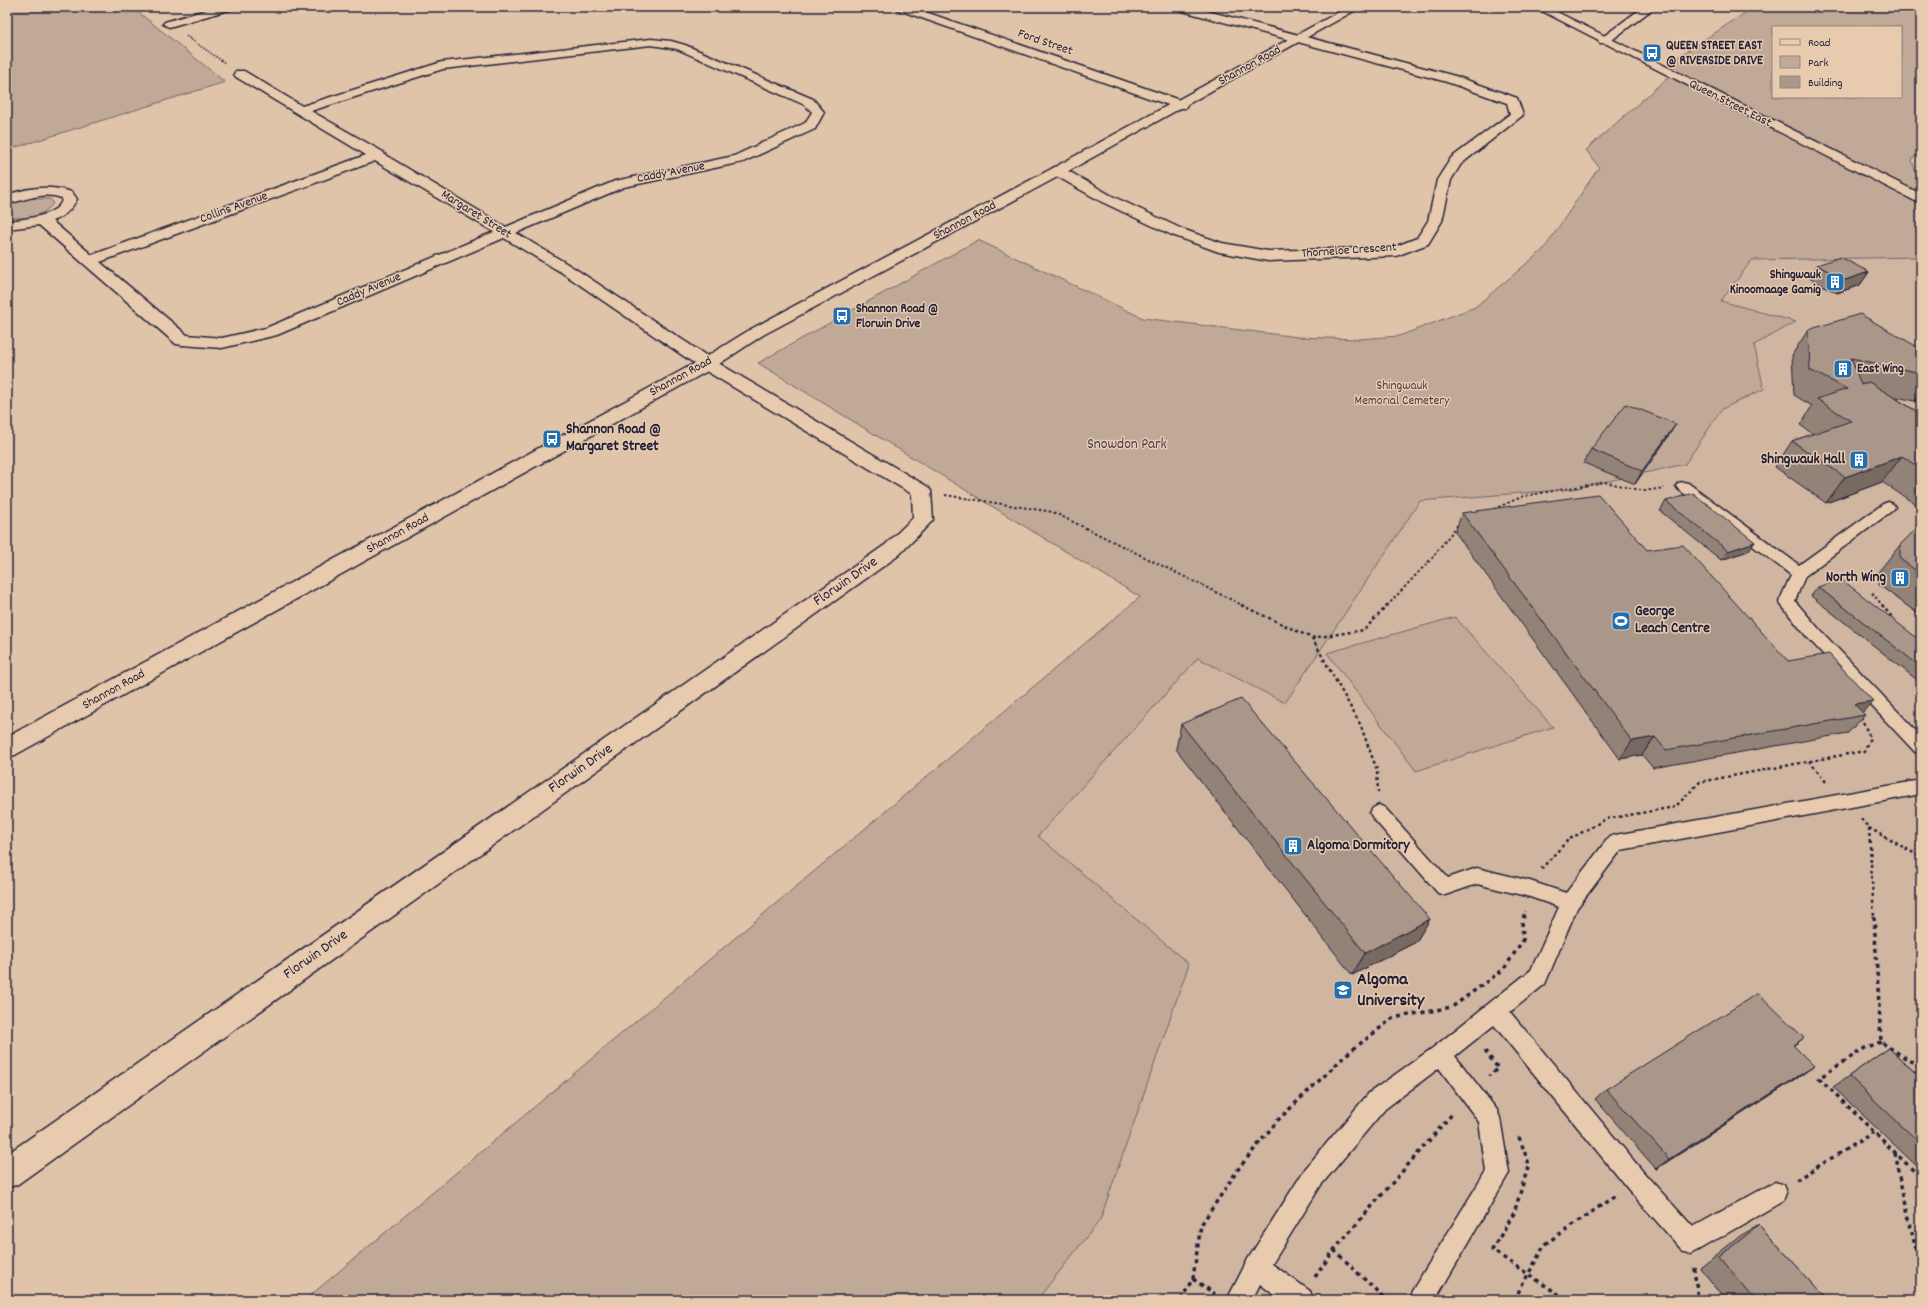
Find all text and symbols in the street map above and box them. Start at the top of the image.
street label: Ford Street [1015,25,1075,61]
legend [1772,26,1902,98]
text: Road [1808,35,1830,52]
place label: QUEEN STREET EAST @ RIVERSIDE DRIVE [1666,37,1764,71]
street label: Shannon Road [1215,41,1285,91]
bus stop icon: QUEEN STREET EAST @ RIVERSIDE DRIVE [1641,42,1663,64]
text: Park [1808,55,1829,72]
street label: Queen Street East [1685,75,1775,133]
text: Building [1808,75,1843,92]
street label: Caddy Avenue [636,157,707,189]
street label: Margaret Street [437,186,515,244]
street label: Collins Avenue [197,187,271,229]
street label: Shannon Road [930,196,1000,246]
street label: Thorneloe Crescent [1301,238,1397,264]
place label: Shingwauk Kinoomaage Gamig [1730,266,1822,300]
street label: Caddy Avenue [334,268,405,312]
building icon: Shingwauk Kinoomaage Gamig [1824,271,1846,293]
place label: Shannon Road @ Florwin Drive [856,300,938,334]
bus stop icon: Shannon Road @ Florwin Drive [831,305,853,327]
street label: Shannon Road [646,352,716,402]
building icon: East Wing [1832,358,1854,380]
place label: East Wing [1857,360,1904,379]
park label: Shingwauk Memorial Cemetery [1355,377,1450,411]
place label: Shannon Road @ Margaret Street [566,419,661,458]
bus stop icon: Shannon Road @ Margaret Street [541,428,563,450]
park label: Snowdon Park [1087,434,1167,456]
place label: Shingwauk Hall [1761,449,1845,471]
building icon: Shingwauk Hall [1848,449,1870,471]
street label: Shannon Road [363,509,433,559]
street label: Florwin Drive [809,551,883,612]
place label: North Wing [1826,567,1886,589]
building icon: North Wing [1889,567,1911,589]
place label: George Leach Centre [1635,601,1710,640]
sports icon: George Leach Centre [1610,610,1632,632]
street label: Shannon Road [79,665,149,715]
street label: Florwin Drive [544,738,618,799]
building icon: Algoma Dormitory [1282,835,1304,857]
place label: Algoma Dormitory [1307,835,1411,857]
street label: Florwin Drive [279,924,353,985]
place label: Algoma University [1357,968,1425,1014]
school or university icon: Algoma University [1332,979,1354,1001]

